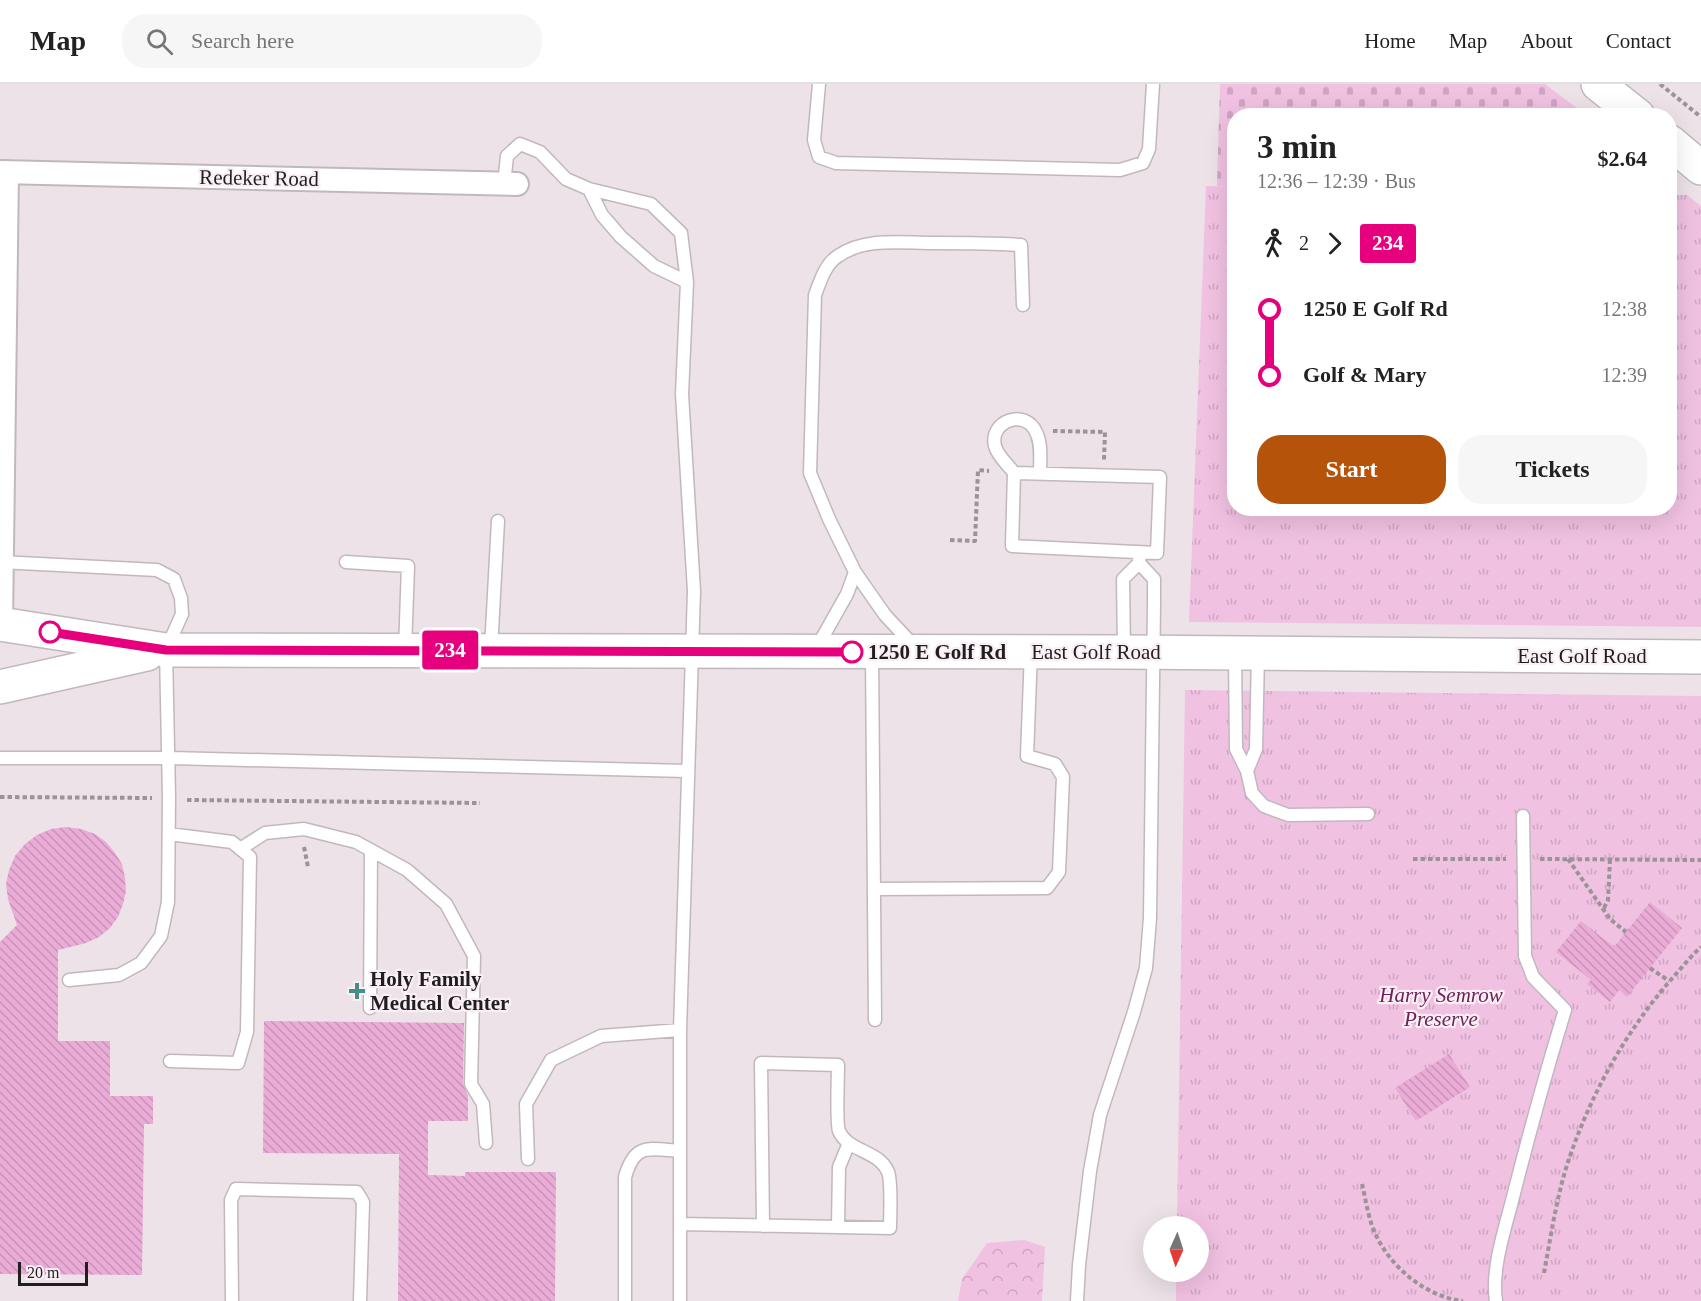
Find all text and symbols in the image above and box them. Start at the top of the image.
search box [122,14,542,68]
text: Map [30,25,86,56]
icon: search [143,25,176,58]
text: Search here [191,28,294,53]
text: Home [1364,29,1416,53]
text: Map [1449,29,1487,53]
text: About [1520,29,1573,53]
text: Contact [1606,29,1671,53]
text: 3 min [1257,129,1337,165]
text: $2.64 [1598,146,1647,171]
street label: Redeker Road [199,165,319,191]
text: 12:36 – 12:39 · Bus [1257,170,1416,192]
icon: walk [1257,227,1290,260]
icon: forward [1318,227,1351,260]
text: 234 [1372,231,1404,255]
text: 2 [1299,232,1309,254]
text: 1250 E Golf Rd [1303,296,1448,321]
text: 12:38 [1601,298,1647,320]
text: Golf & Mary [1303,362,1426,387]
text: 12:39 [1601,364,1647,386]
button: Start [1257,435,1446,504]
button: Tickets [1458,435,1647,504]
unlabelled marker [39,621,61,643]
line badge: 234 [416,630,484,670]
text: 234 [434,638,466,662]
place label: 1250 E Golf Rd [868,640,1007,664]
street label: East Golf Road [1031,640,1161,664]
marker: 1250 E Golf Rd [841,641,863,663]
street label: East Golf Road [1517,644,1647,668]
place label: Holy Family Medical Center [370,967,509,1015]
marker: Holy Family Medical Center [348,982,366,1000]
park label: Harry Semrow Preserve [1378,983,1503,1031]
north arrow [1143,1216,1209,1282]
map controls [1143,1216,1209,1282]
scale bar [18,1259,88,1286]
text: 20 m [27,1264,59,1281]

